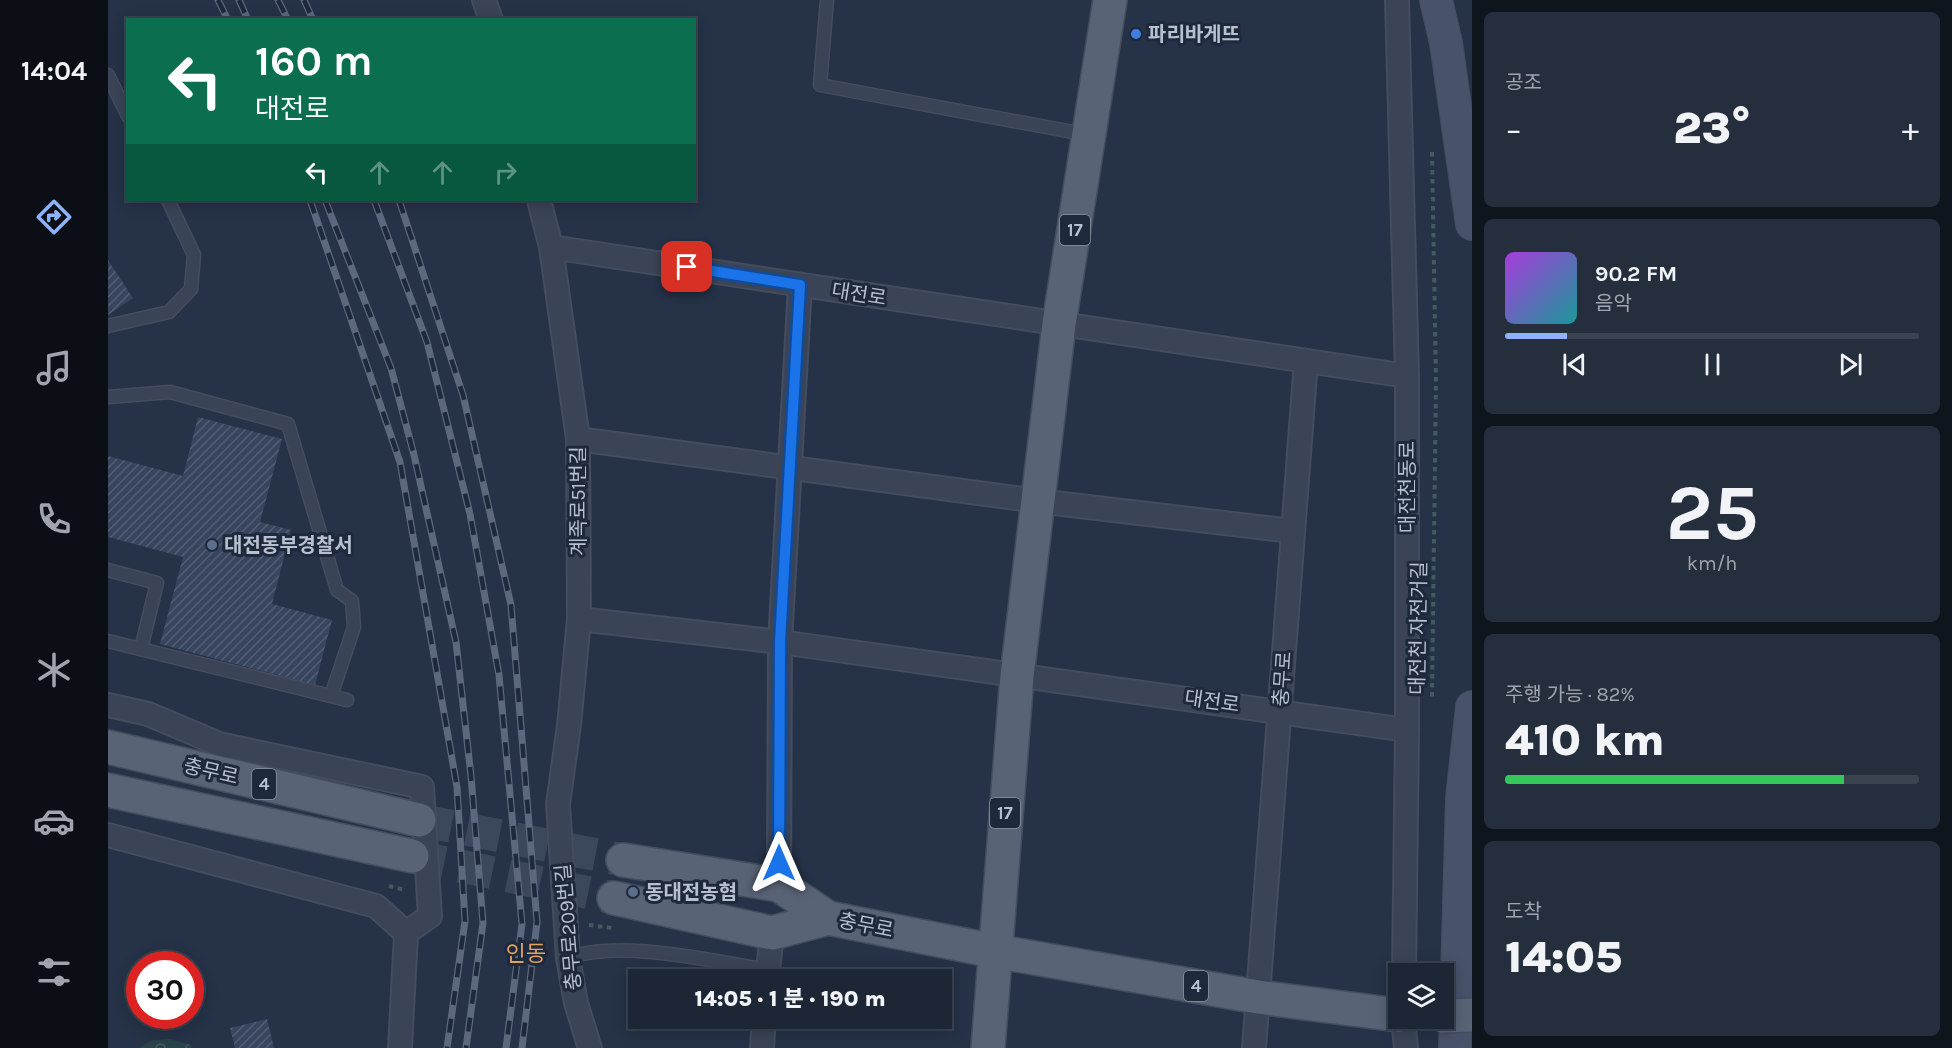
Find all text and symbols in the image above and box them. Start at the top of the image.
place label: 파리바게뜨 [1148,23,1240,46]
marker: 파리바게뜨 [1129,27,1143,41]
text: 160 m [255,36,373,86]
icon: left [156,42,234,120]
text: 14:04 [21,55,87,87]
text: 공조 [1505,71,1542,94]
text: 대전로 [255,93,330,125]
text: 23° [1673,102,1751,154]
text: − [1505,110,1522,148]
text: + [1902,110,1919,148]
icon: left [300,156,333,189]
icon: ahead [363,156,396,189]
icon: ahead [426,156,459,189]
icon: right [489,156,522,189]
icon: directions [33,196,75,238]
road number: 17 [1060,215,1090,245]
pin [661,241,712,292]
icon: arrive [670,250,703,283]
text: 90.2 FM [1595,261,1677,287]
street label: 대전로 [830,279,888,310]
text: 음악 [1595,292,1632,315]
icon: music [33,347,75,389]
icon: previous [1558,348,1591,381]
icon: pause [1696,348,1729,381]
icon: next [1834,348,1867,381]
street label: 대전천동로 [1396,441,1419,533]
street label: 계족로51번길 [567,446,590,556]
text: 25 [1666,467,1758,559]
icon: phone [33,498,75,540]
place label: 대전동부경찰서 [224,534,353,557]
marker: 대전동부경찰서 [205,538,219,552]
text: km/h [1687,552,1737,575]
street label: 대전천 자전거길 [1406,561,1431,695]
icon: climate [33,649,75,691]
street label: 충무로 [1269,651,1296,707]
text: 주행 가능 · 82% [1505,683,1635,706]
street label: 대전로 [1183,686,1241,717]
text: 410 km [1505,714,1665,766]
street label: 충무로 [181,754,240,789]
road number: 4 [252,769,276,799]
road number: 17 [990,798,1020,828]
icon: car [33,800,75,842]
position arrow [747,831,811,895]
street label: 충무로209번길 [552,863,585,991]
place label: 동대전농협 [645,881,737,904]
marker: 동대전농협 [626,885,640,899]
text: 도착 [1505,900,1542,923]
street label: 충무로 [837,909,895,942]
text: 14:05 [1505,931,1622,983]
district label: 인동 [506,941,546,967]
icon: filters [33,951,75,993]
speed limit sign: 30 [126,951,204,1029]
map controls [1388,963,1454,1029]
button: layers [1388,963,1454,1029]
road number: 4 [1184,971,1208,1001]
text: 14:05 · 1 분 · 190 m [694,986,886,1012]

